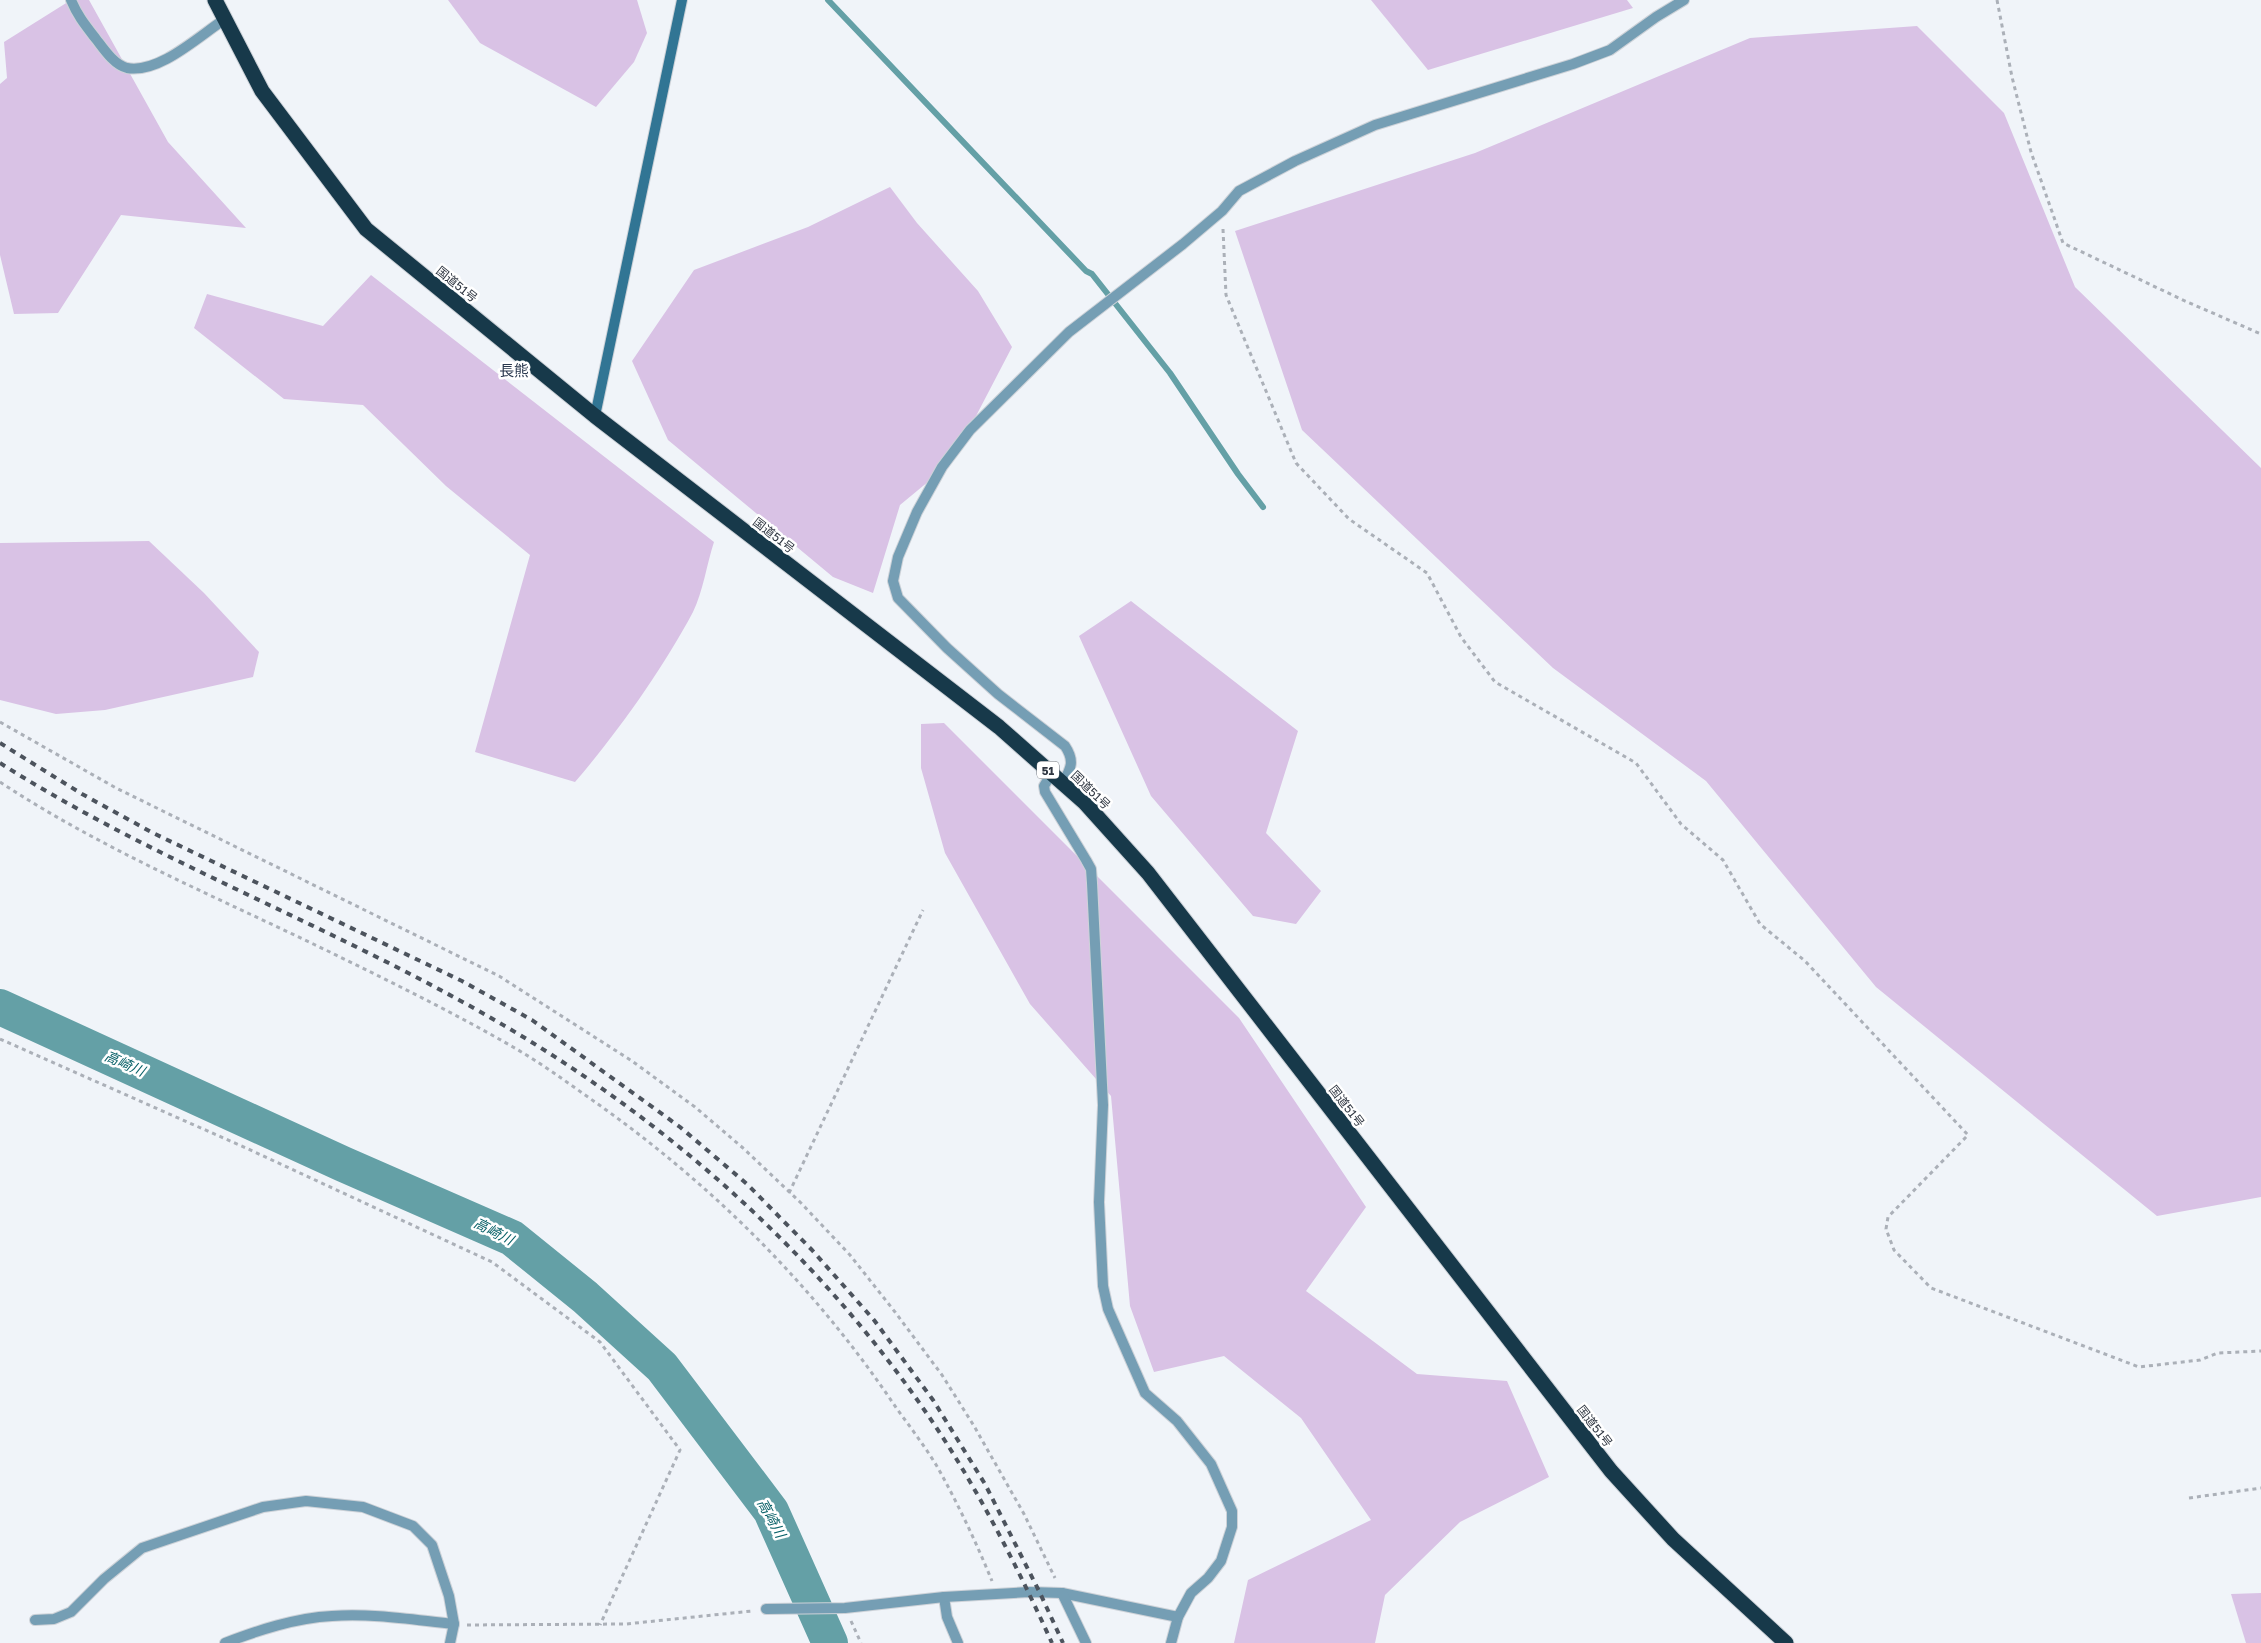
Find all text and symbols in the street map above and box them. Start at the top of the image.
street label: 国道51号 [433,263,481,305]
district label: 長熊 [499,361,529,379]
street label: 国道51号 [750,514,798,556]
road number: 51 [1037,762,1059,778]
street label: 国道51号 [1068,768,1114,812]
water label: 高崎川 [102,1047,149,1080]
street label: 国道51号 [1326,1082,1368,1130]
water label: 高崎川 [471,1214,518,1249]
street label: 国道51号 [1574,1402,1616,1450]
water label: 高崎川 [754,1496,791,1542]

